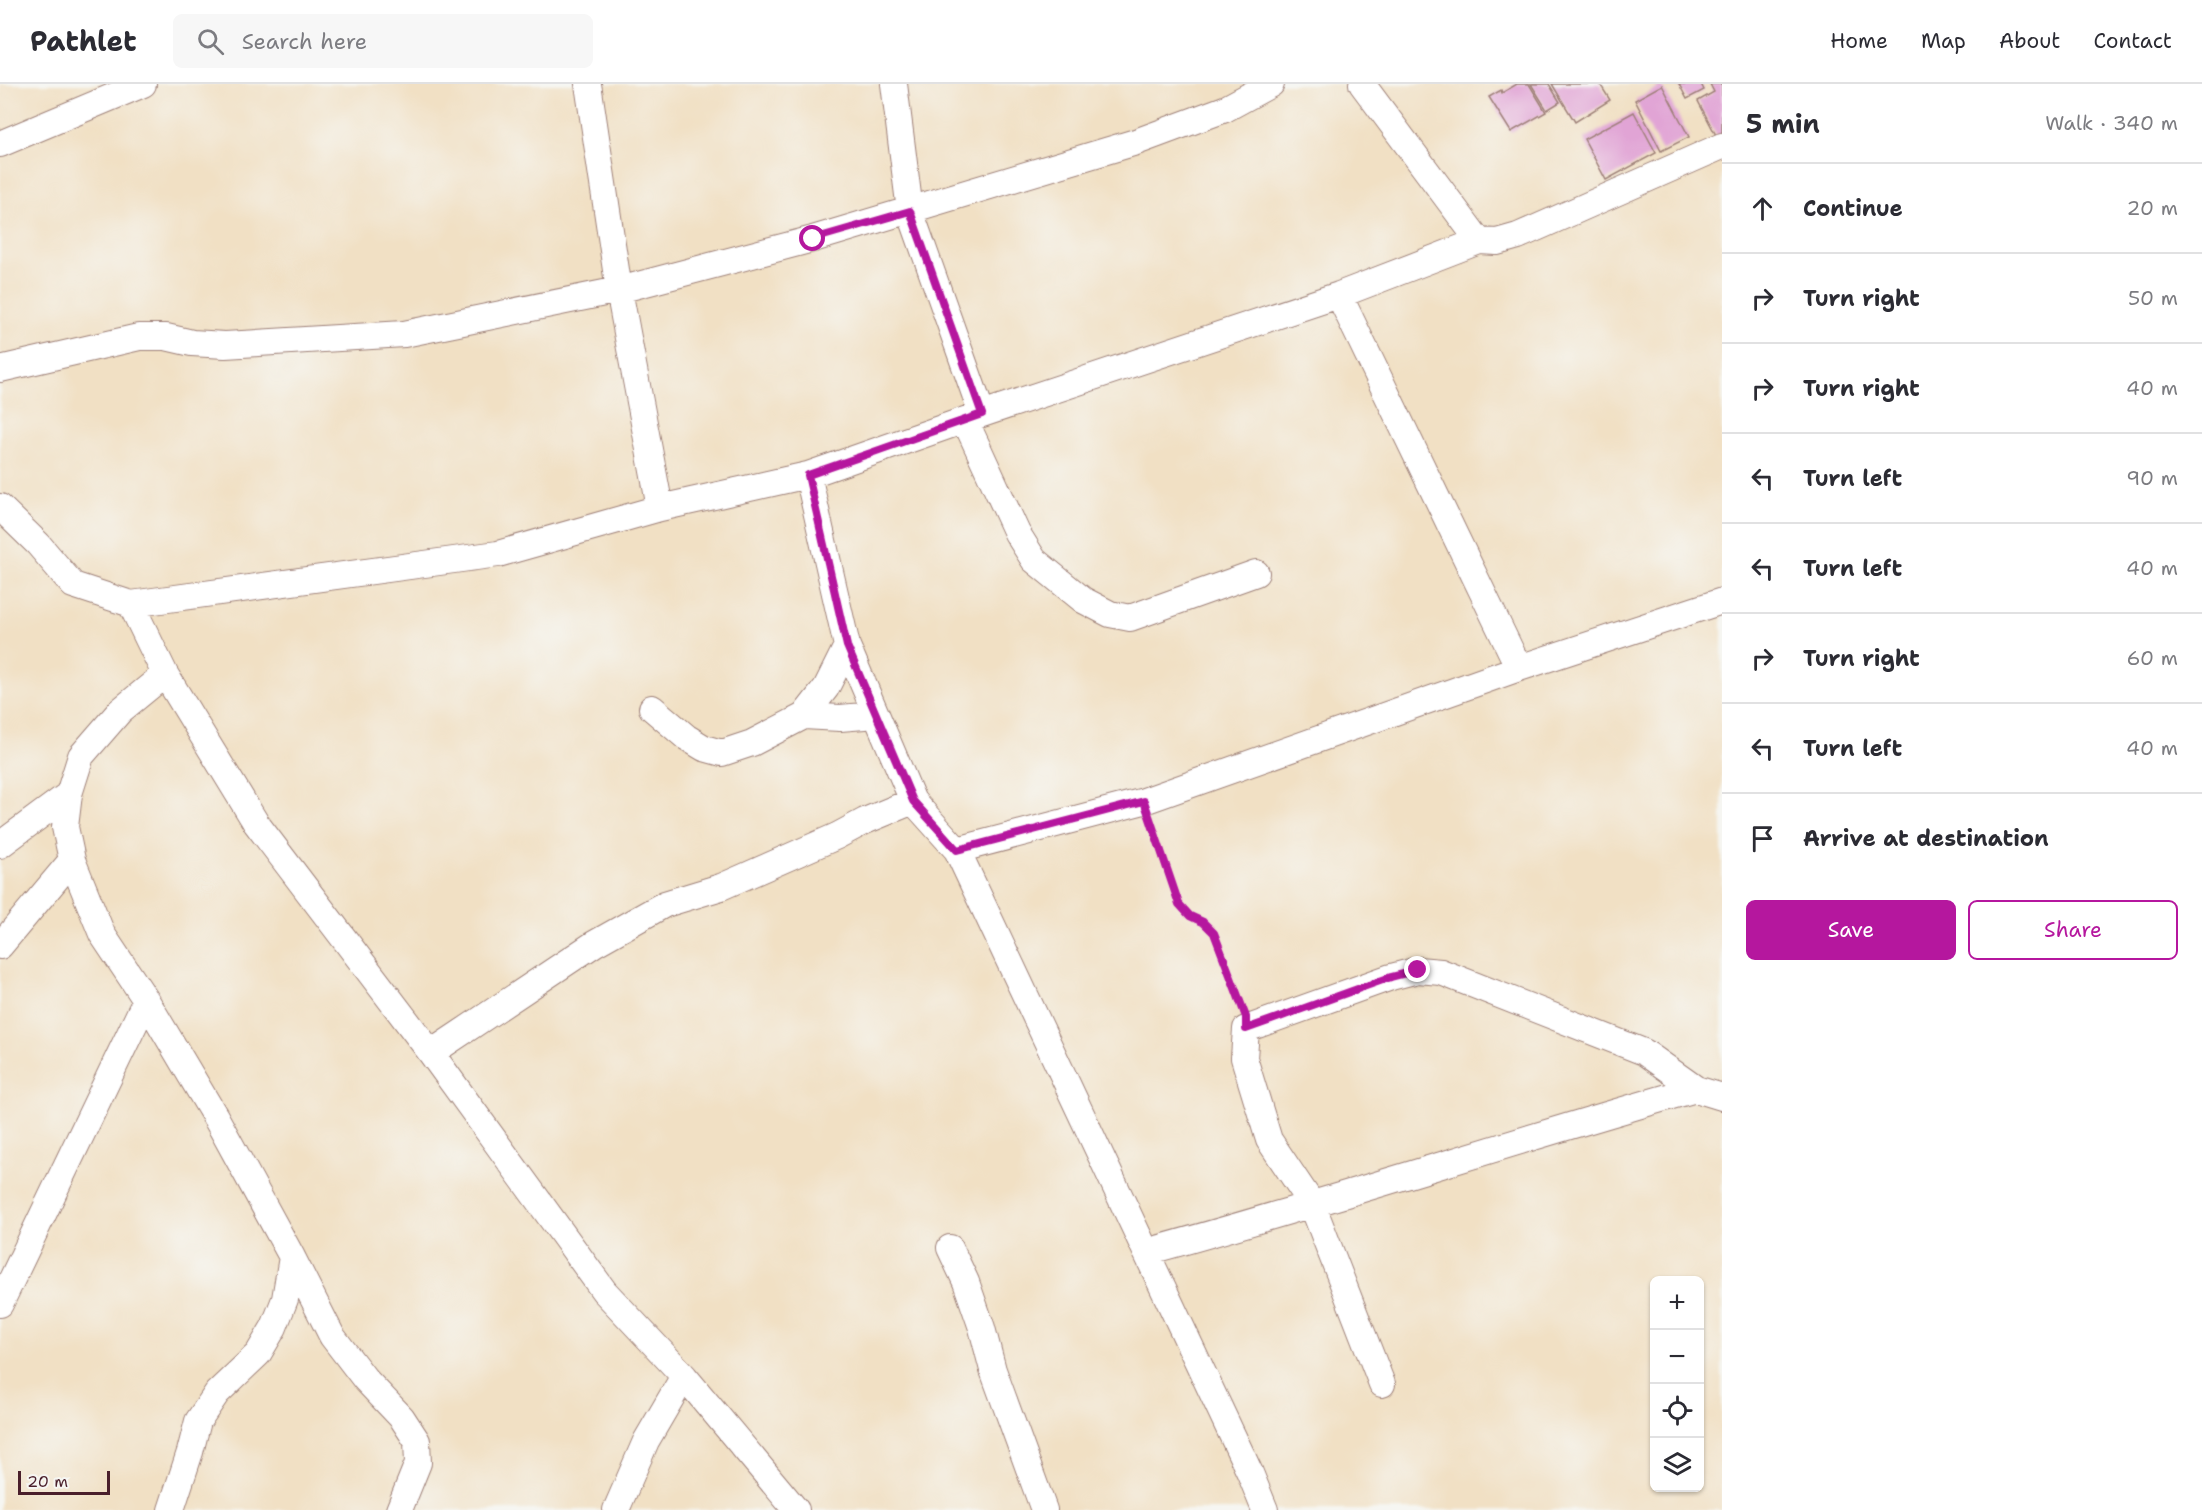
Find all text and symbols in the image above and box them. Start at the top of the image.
search box [173,14,593,68]
text: Pathlet [30,22,137,60]
icon: search [194,25,227,58]
text: Search here [242,27,367,56]
text: Home [1830,27,1888,55]
text: Map [1921,27,1966,55]
text: About [1999,27,2060,55]
text: Contact [2093,27,2172,55]
text: 5 min [1746,106,1820,141]
text: Walk · 340 m [2045,110,2178,136]
icon: ahead [1746,192,1779,225]
text: Continue [1803,194,1903,223]
text: 20 m [2127,195,2178,221]
route start [799,225,825,251]
icon: right [1746,282,1779,315]
text: Turn right [1803,284,1920,313]
text: 50 m [2128,285,2178,311]
icon: right [1746,372,1779,405]
text: Turn right [1803,374,1920,403]
text: 40 m [2126,375,2178,401]
icon: left [1746,462,1779,495]
text: Turn left [1803,464,1902,493]
text: 90 m [2126,465,2178,491]
icon: left [1746,552,1779,585]
text: Turn left [1803,554,1902,583]
text: 40 m [2126,555,2178,581]
icon: right [1746,642,1779,675]
text: Turn right [1803,644,1920,673]
text: 60 m [2126,645,2178,671]
icon: left [1746,732,1779,765]
text: Turn left [1803,734,1902,763]
text: 40 m [2126,735,2178,761]
icon: arrive [1746,822,1779,855]
text: Arrive at destination [1803,824,2049,853]
button: Save [1746,900,1956,960]
button: Share [1968,900,2178,960]
route end [1404,956,1430,982]
map controls [1650,1276,1704,1492]
button: + [1650,1276,1704,1330]
button: − [1650,1330,1704,1384]
button: locate [1650,1384,1704,1438]
button: layers [1650,1438,1704,1492]
scale bar [18,1468,110,1496]
text: 20 m [27,1471,68,1492]

